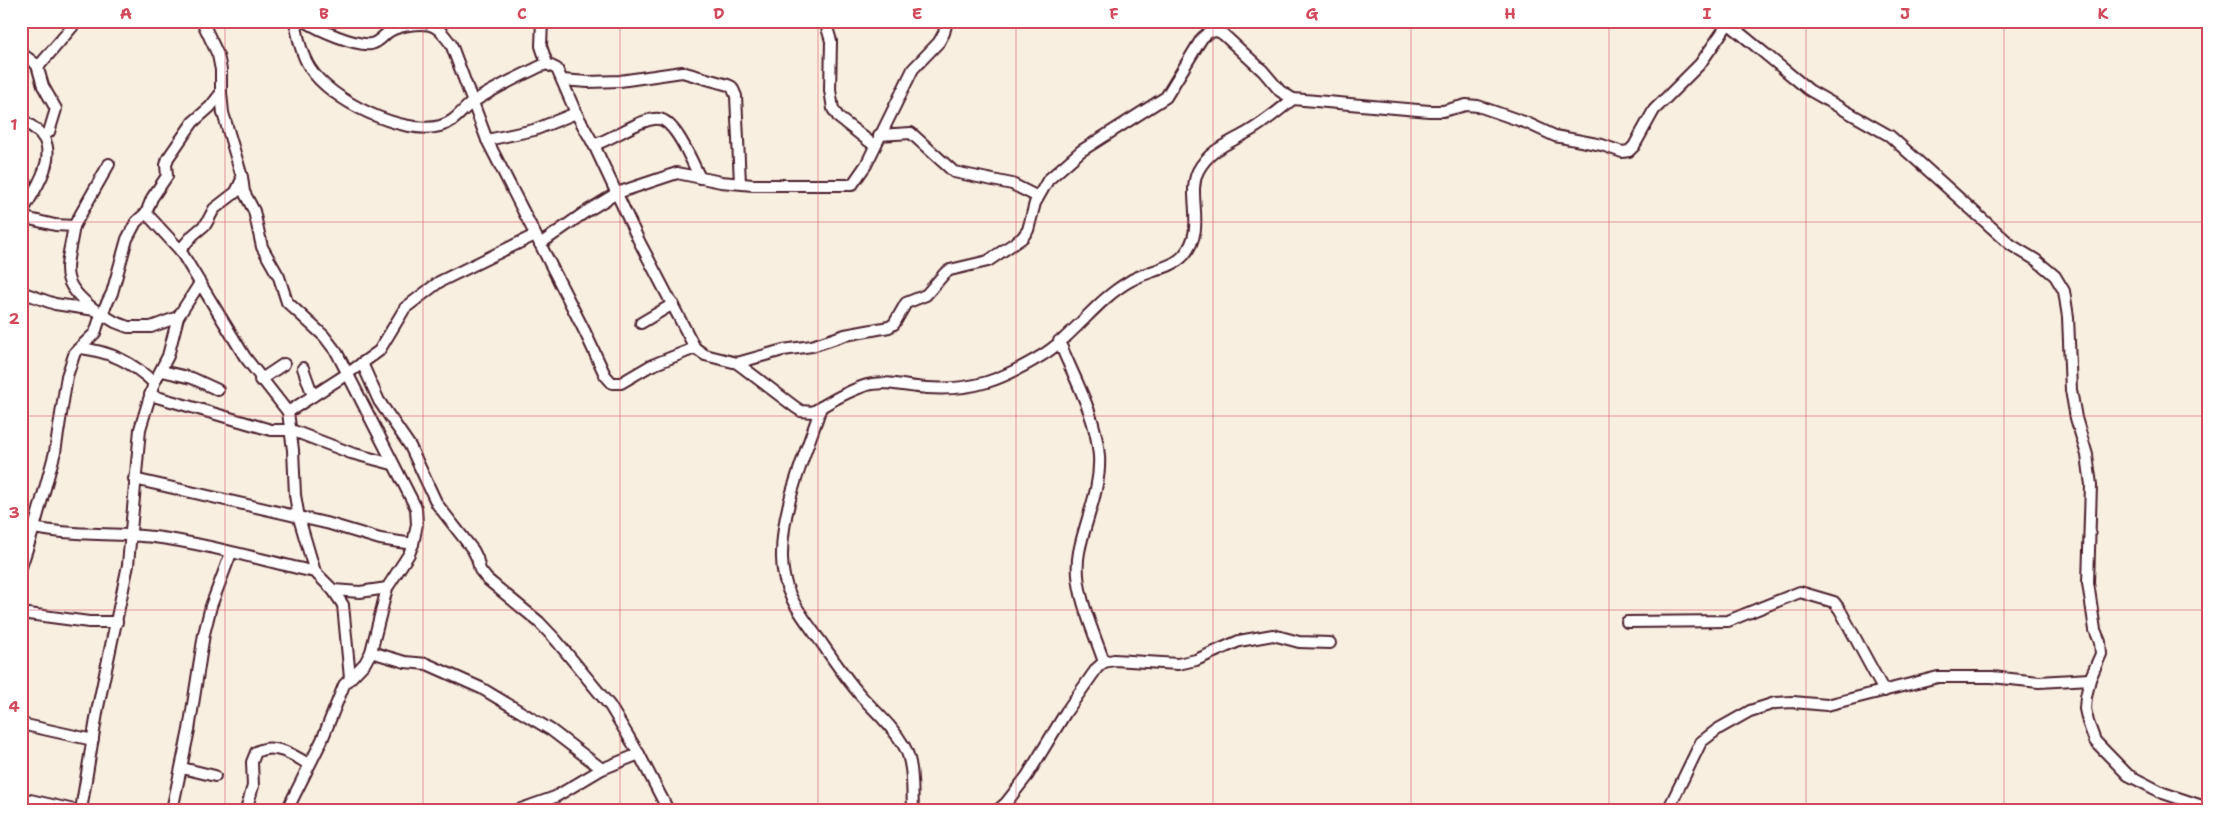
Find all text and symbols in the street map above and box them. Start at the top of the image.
text: A [120,3,132,24]
text: B [319,3,329,24]
text: C [517,3,527,24]
text: D [713,3,725,24]
text: E [912,3,922,24]
text: F [1109,3,1119,24]
text: G [1306,3,1319,24]
text: H [1504,3,1516,24]
text: I [1703,3,1712,24]
text: J [1900,3,1910,24]
text: K [2098,3,2109,24]
text: 1 [10,114,18,135]
text: 2 [8,308,20,329]
text: 3 [8,502,20,523]
text: 4 [8,696,20,717]

